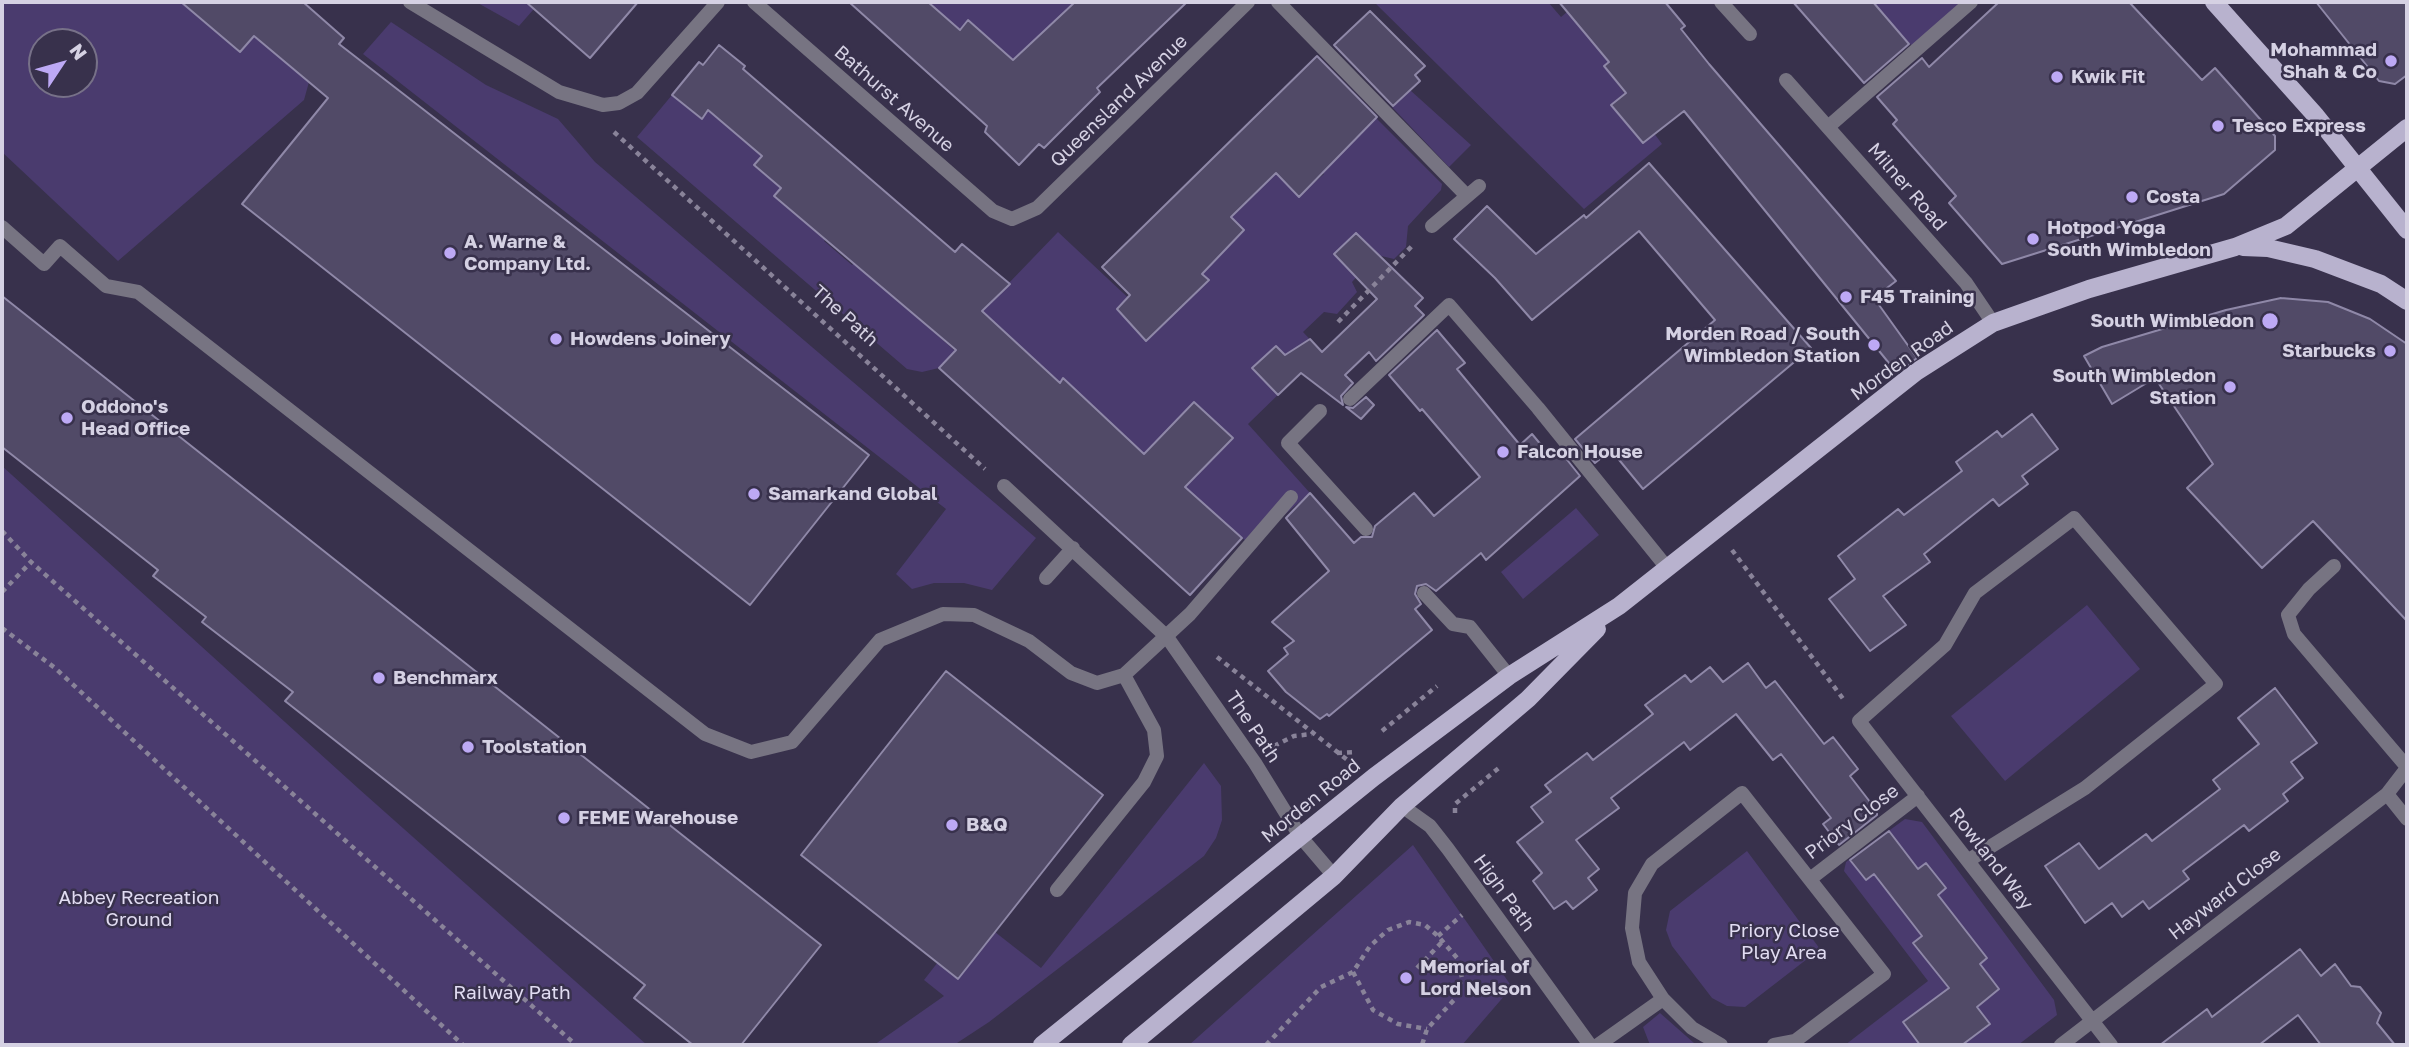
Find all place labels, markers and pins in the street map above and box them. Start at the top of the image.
place label: Mohammad Shah & Co [2270,39,2377,83]
marker: Mohammad Shah & Co [2383,53,2399,69]
place label: Kwik Fit [2071,66,2145,88]
marker: Kwik Fit [2049,69,2065,85]
place label: Tesco Express [2232,115,2366,137]
marker: Tesco Express [2210,118,2226,134]
place label: Costa [2146,186,2200,208]
marker: Costa [2124,189,2140,205]
place label: Hotpod Yoga South Wimbledon [2047,217,2211,261]
place label: A. Warne & Company Ltd. [464,231,591,275]
marker: Hotpod Yoga South Wimbledon [2025,231,2041,247]
marker: A. Warne & Company Ltd. [442,245,458,261]
place label: F45 Training [1860,286,1974,308]
marker: F45 Training [1838,289,1854,305]
place label: South Wimbledon [2090,310,2254,332]
marker: South Wimbledon [2260,311,2280,331]
place label: Morden Road / South Wimbledon Station [1665,323,1860,367]
place label: Howdens Joinery [570,328,731,350]
marker: Howdens Joinery [548,331,564,347]
marker: Morden Road / South Wimbledon Station [1866,337,1882,353]
place label: Starbucks [2282,340,2376,362]
marker: Starbucks [2382,343,2398,359]
place label: South Wimbledon Station [2052,365,2216,409]
marker: South Wimbledon Station [2222,379,2238,395]
place label: Oddono's Head Office [81,396,190,440]
marker: Oddono's Head Office [59,410,75,426]
place label: Falcon House [1517,441,1643,463]
marker: Falcon House [1495,444,1511,460]
place label: Samarkand Global [768,483,937,505]
marker: Samarkand Global [746,486,762,502]
place label: Benchmarx [393,667,498,689]
marker: Benchmarx [371,670,387,686]
place label: Toolstation [482,736,587,758]
marker: Toolstation [460,739,476,755]
place label: FEME Warehouse [578,807,738,829]
marker: FEME Warehouse [556,810,572,826]
place label: B&Q [966,814,1008,836]
marker: B&Q [944,817,960,833]
place label: Memorial of Lord Nelson [1420,956,1531,1000]
marker: Memorial of Lord Nelson [1398,970,1414,986]

